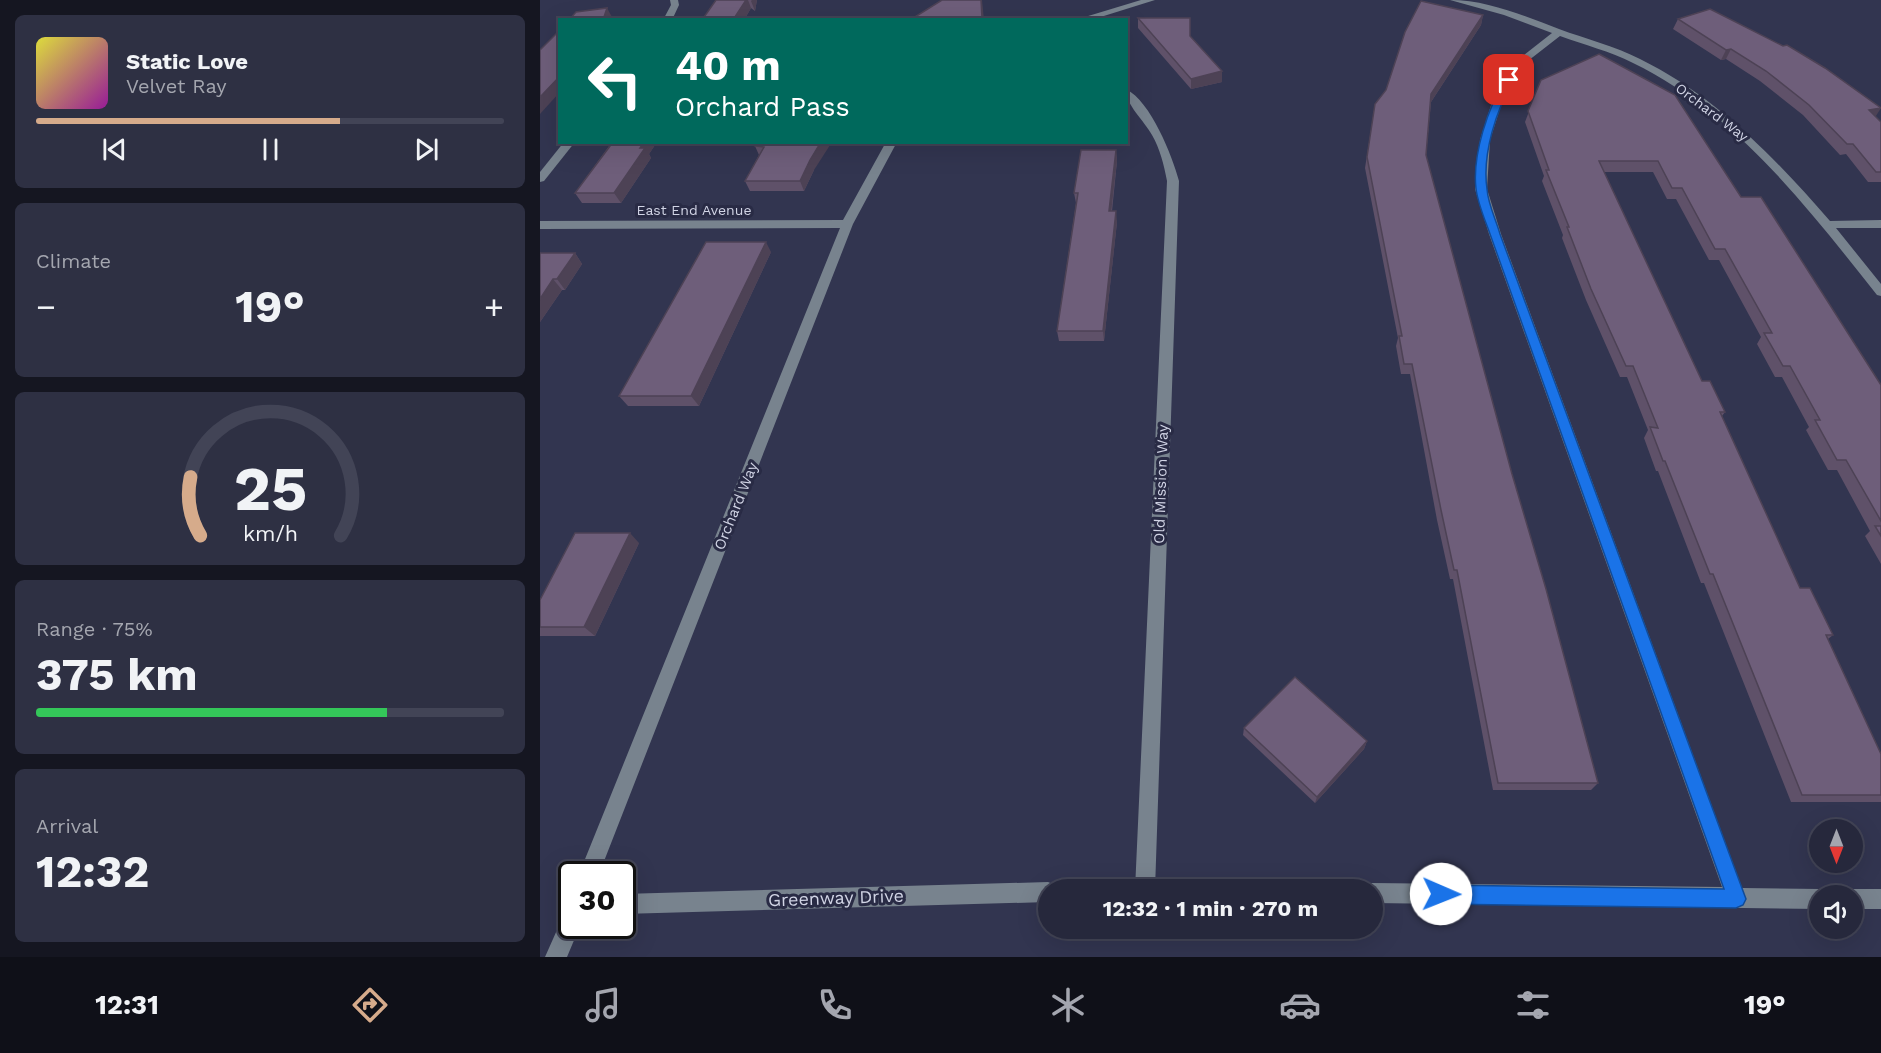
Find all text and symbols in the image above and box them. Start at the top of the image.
text: 40 m [675,41,781,90]
icon: left [576,42,654,120]
text: Static Love [126,49,248,74]
pin [1483,54,1534,105]
icon: arrive [1492,63,1525,96]
text: Velvet Ray [126,74,227,98]
street label: Orchard Way [1673,80,1752,145]
text: Orchard Pass [675,91,850,123]
icon: previous [98,133,131,166]
icon: pause [254,133,287,166]
icon: next [410,133,443,166]
street label: East End Avenue [637,202,751,218]
text: Climate [36,249,111,273]
text: 19° [235,280,305,333]
text: − [36,287,56,326]
text: + [484,287,504,326]
street label: Old Mission Way [1150,424,1172,544]
text: 25 [233,452,307,525]
street label: Orchard Way [710,459,762,552]
text: km/h [242,521,298,546]
text: Range · 75% [36,617,153,641]
text: 375 km [36,648,198,701]
text: Arrival [36,814,98,838]
north arrow [1809,819,1863,873]
map controls [1809,819,1863,939]
text: 12:32 [36,845,149,898]
speed limit sign: 30 [558,861,636,939]
position arrow [1409,862,1473,926]
street label: Greenway Drive [768,885,904,910]
button: sound [1809,885,1863,939]
text: 12:32 · 1 min · 270 m [1103,896,1318,921]
icon: directions [349,984,391,1026]
icon: music [582,984,624,1026]
icon: phone [814,984,856,1026]
icon: climate [1047,984,1089,1026]
icon: car [1279,984,1321,1026]
icon: filters [1512,984,1554,1026]
text: 12:31 [95,989,159,1021]
text: 19° [1744,989,1786,1021]

